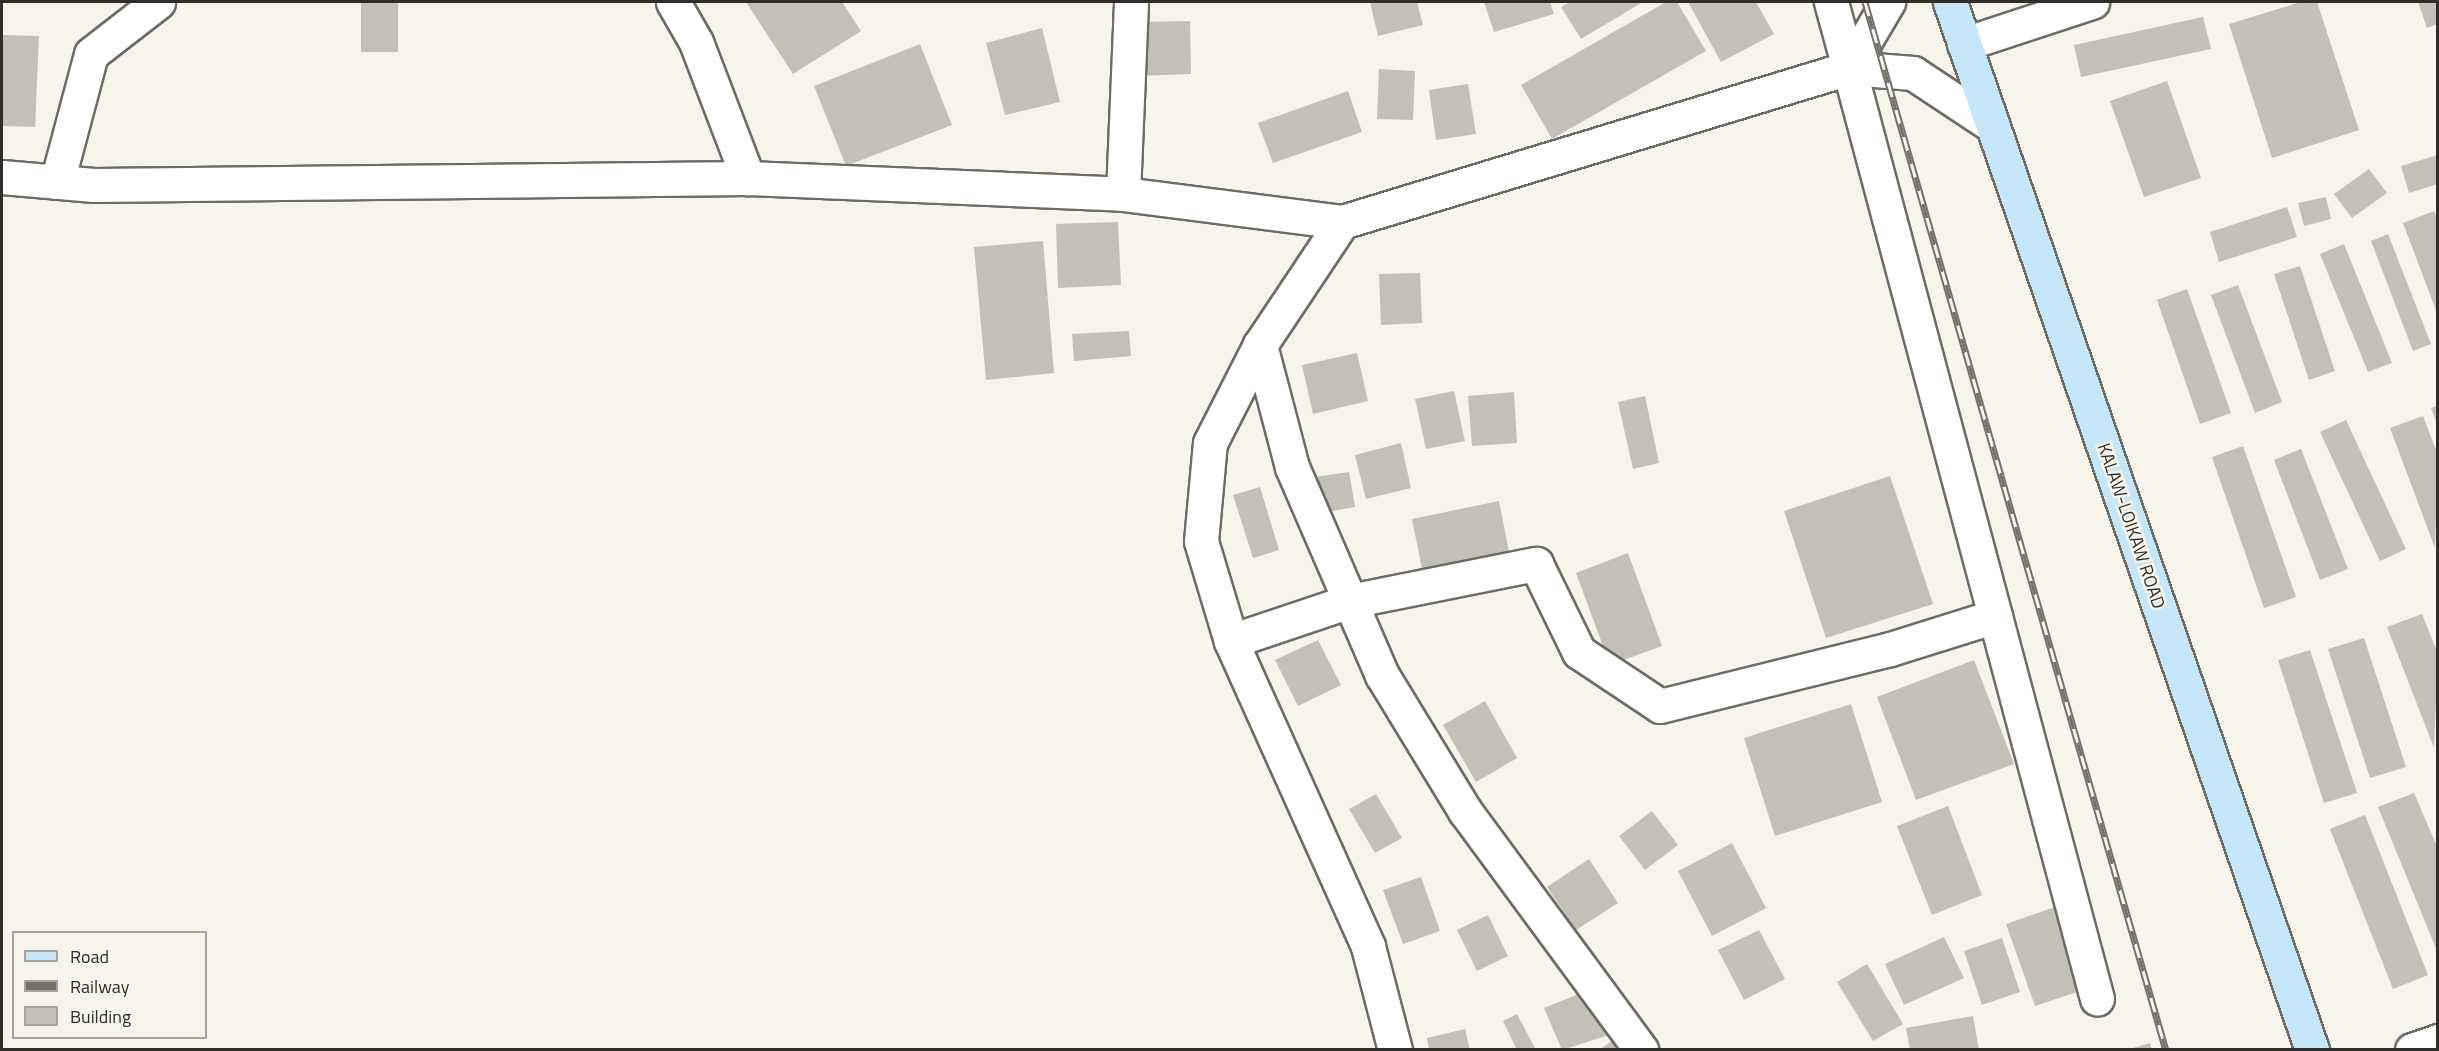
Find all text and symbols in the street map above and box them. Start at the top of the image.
street label: KALAW-LOIKAW ROAD [2093,440,2169,612]
legend [12,931,207,1039]
text: Road [70,943,109,970]
text: Railway [70,973,129,1000]
text: Building [70,1003,131,1030]

